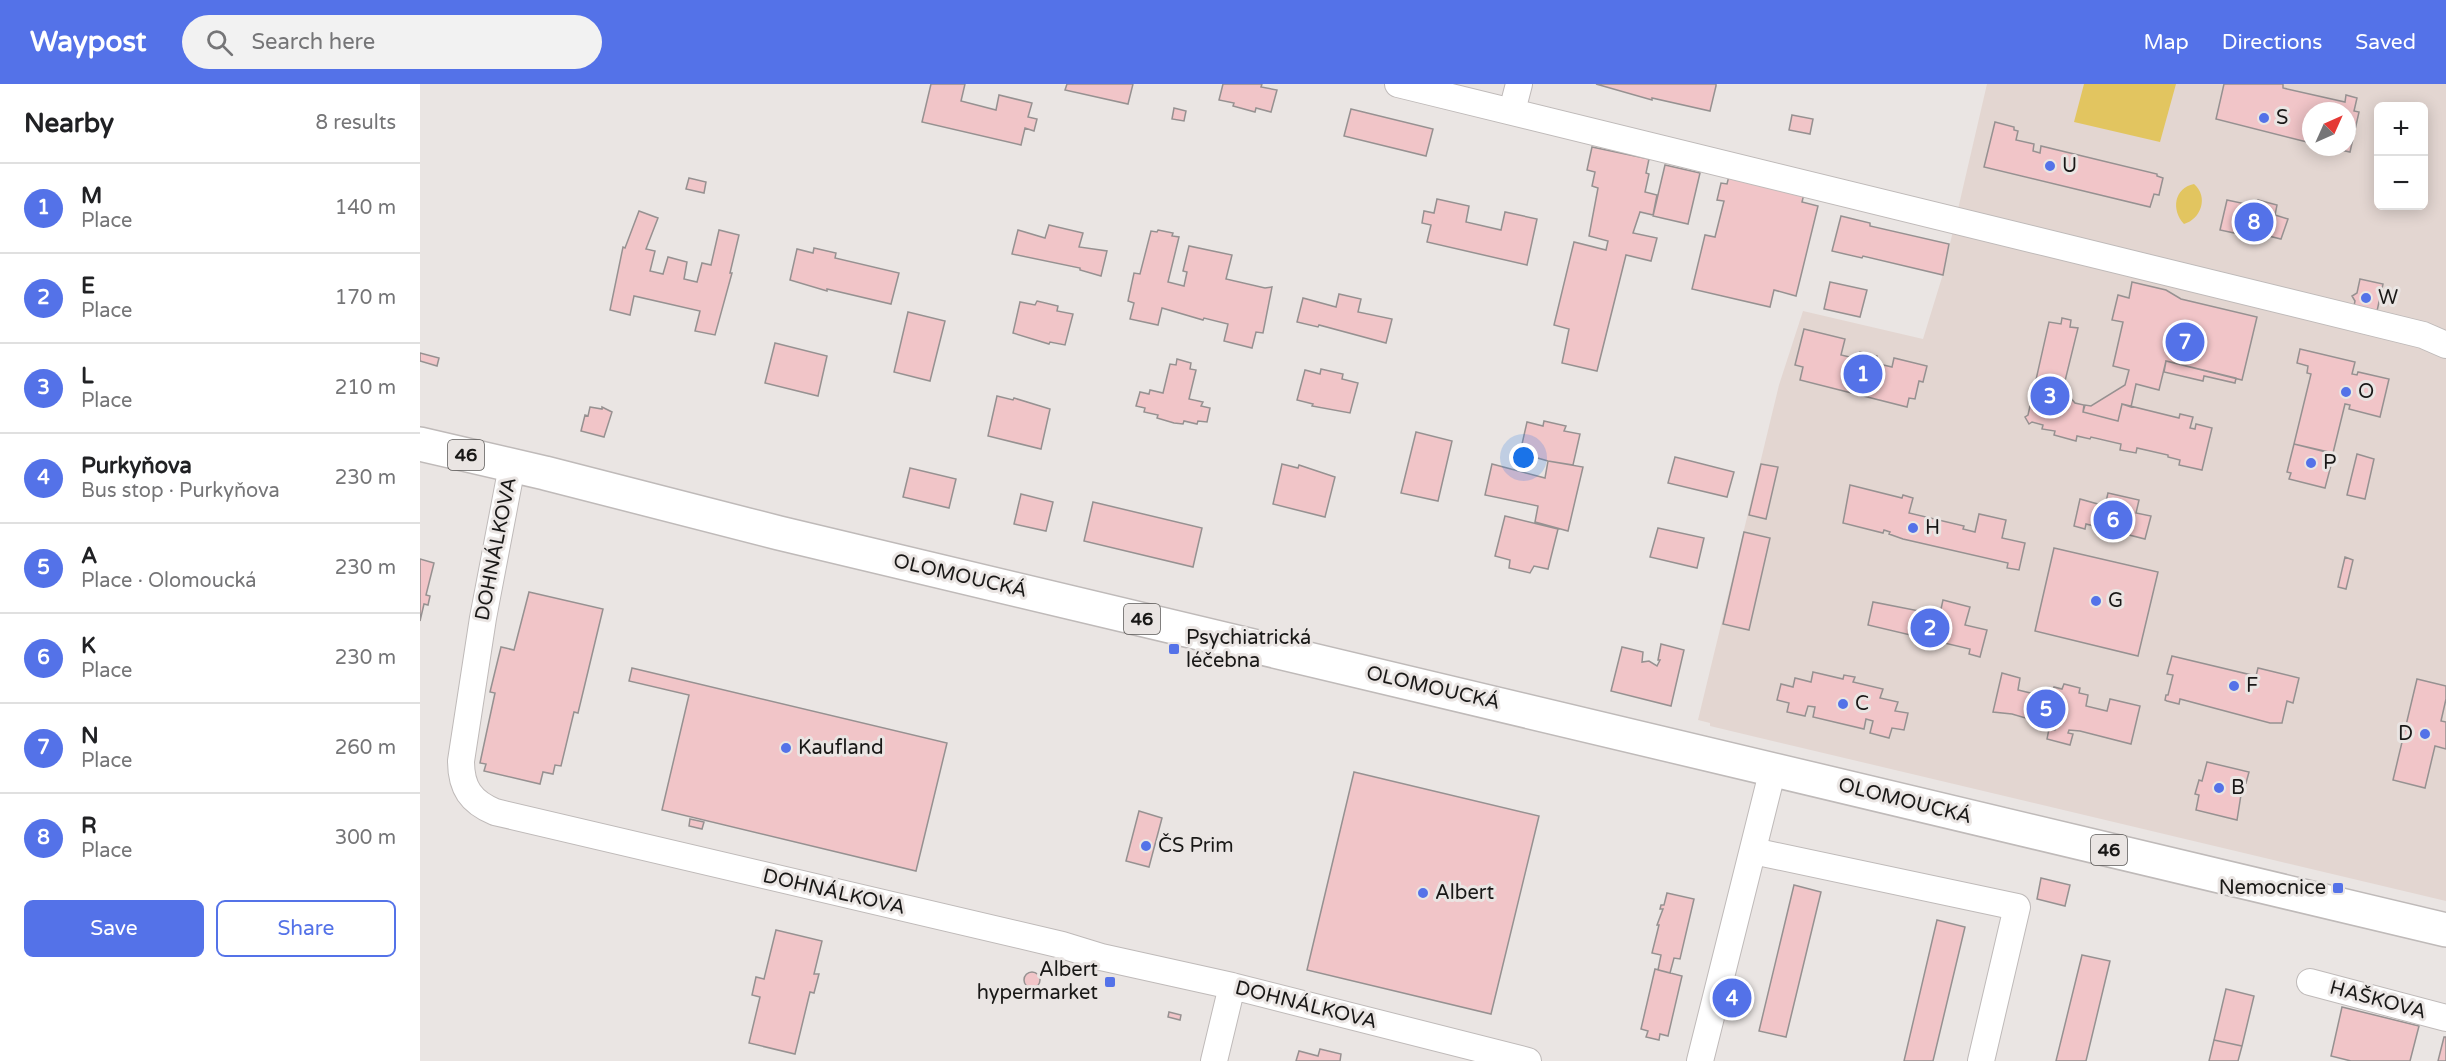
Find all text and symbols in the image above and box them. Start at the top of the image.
search box [182,15,602,69]
text: Waypost [30,25,146,59]
icon: search [203,26,236,59]
text: Search here [251,29,375,55]
text: Map [2143,30,2189,55]
text: Directions [2222,30,2322,55]
text: Saved [2355,30,2416,55]
north arrow [2302,102,2356,156]
map controls [2374,102,2428,210]
button: + [2374,102,2428,156]
place label: S [2276,106,2288,130]
text: Nearby [24,108,114,139]
text: 8 results [316,111,396,135]
marker: S [2257,111,2271,125]
place label: U [2062,154,2077,178]
button: − [2374,156,2428,210]
marker: U [2043,159,2057,173]
text: M [81,183,102,209]
text: 1 [37,196,50,220]
text: 140 m [335,196,396,220]
pin: 8 [2234,200,2274,244]
text: Place [81,209,132,233]
text: E [81,273,95,299]
text: 2 [37,286,50,310]
text: 170 m [335,286,396,310]
place label: W [2378,286,2398,310]
marker: W [2359,291,2373,305]
text: Place [81,299,132,323]
pin: 7 [2166,320,2204,364]
pin: 1 [1844,352,1882,396]
text: L [81,363,94,389]
pin: 3 [2030,374,2070,418]
text: 3 [37,376,50,400]
text: 210 m [335,376,396,400]
place label: O [2358,380,2374,404]
marker: O [2339,385,2353,399]
text: Place [81,389,132,413]
road number: 46 [448,440,484,470]
your location [1509,443,1538,472]
place label: P [2323,451,2336,475]
text: Purkyňova [81,453,192,479]
marker: P [2304,456,2318,470]
text: 4 [37,466,50,490]
text: 230 m [335,466,396,490]
street label: DOHNÁLKOVA [469,475,522,623]
text: Bus stop · Purkyňova [81,479,280,503]
pin: 6 [2094,498,2132,542]
place label: H [1925,516,1940,540]
marker: H [1906,521,1920,535]
text: A [81,543,97,569]
street label: OLOMOUCKÁ [891,548,1029,603]
text: 5 [37,556,50,580]
text: 230 m [335,556,396,580]
text: Place · Olomoucká [81,569,257,593]
place label: G [2108,589,2123,613]
marker: G [2089,594,2103,608]
road number: 46 [1124,604,1160,634]
pin: 2 [1910,606,1950,650]
place label: Psychiatrická léčebna [1186,626,1311,673]
text: K [81,633,96,659]
marker: Psychiatrická léčebna [1167,642,1181,656]
text: 6 [37,646,50,670]
text: 230 m [335,646,396,670]
text: Place [81,659,132,683]
street label: OLOMOUCKÁ [1364,660,1502,715]
place label: F [2246,674,2258,698]
marker: F [2227,679,2241,693]
pin: 5 [2026,686,2066,732]
place label: C [1855,692,1869,716]
marker: C [1836,697,1850,711]
place label: D [2398,722,2413,746]
text: N [81,723,99,749]
marker: D [2418,727,2432,741]
text: 7 [37,736,50,760]
text: 260 m [335,736,396,760]
place label: Kaufland [798,736,884,760]
marker: Kaufland [779,741,793,755]
text: Place [81,749,132,773]
street label: OLOMOUCKÁ [1836,772,1974,829]
place label: B [2231,776,2245,800]
marker: B [2212,781,2226,795]
text: R [81,813,97,839]
text: 8 [37,826,50,850]
text: 300 m [335,826,396,850]
place label: ČS Prim [1158,833,1234,858]
road number: 46 [2091,835,2127,865]
text: Place [81,839,132,863]
marker: ČS Prim [1139,839,1153,853]
street label: DOHNÁLKOVA [760,863,908,920]
place label: Nemocnice [2219,876,2326,900]
place label: Albert [1435,881,1494,905]
marker: Nemocnice [2331,881,2345,895]
marker: Albert [1416,886,1430,900]
button: Save [24,900,204,957]
button: Share [216,900,396,957]
place label: Albert hypermarket [977,958,1098,1005]
marker: Albert hypermarket [1103,975,1117,989]
street label: DOHNÁLKOVA [1232,975,1380,1034]
street label: HAŠKOVA [2327,975,2429,1024]
pin: 4 [1712,976,1752,1020]

